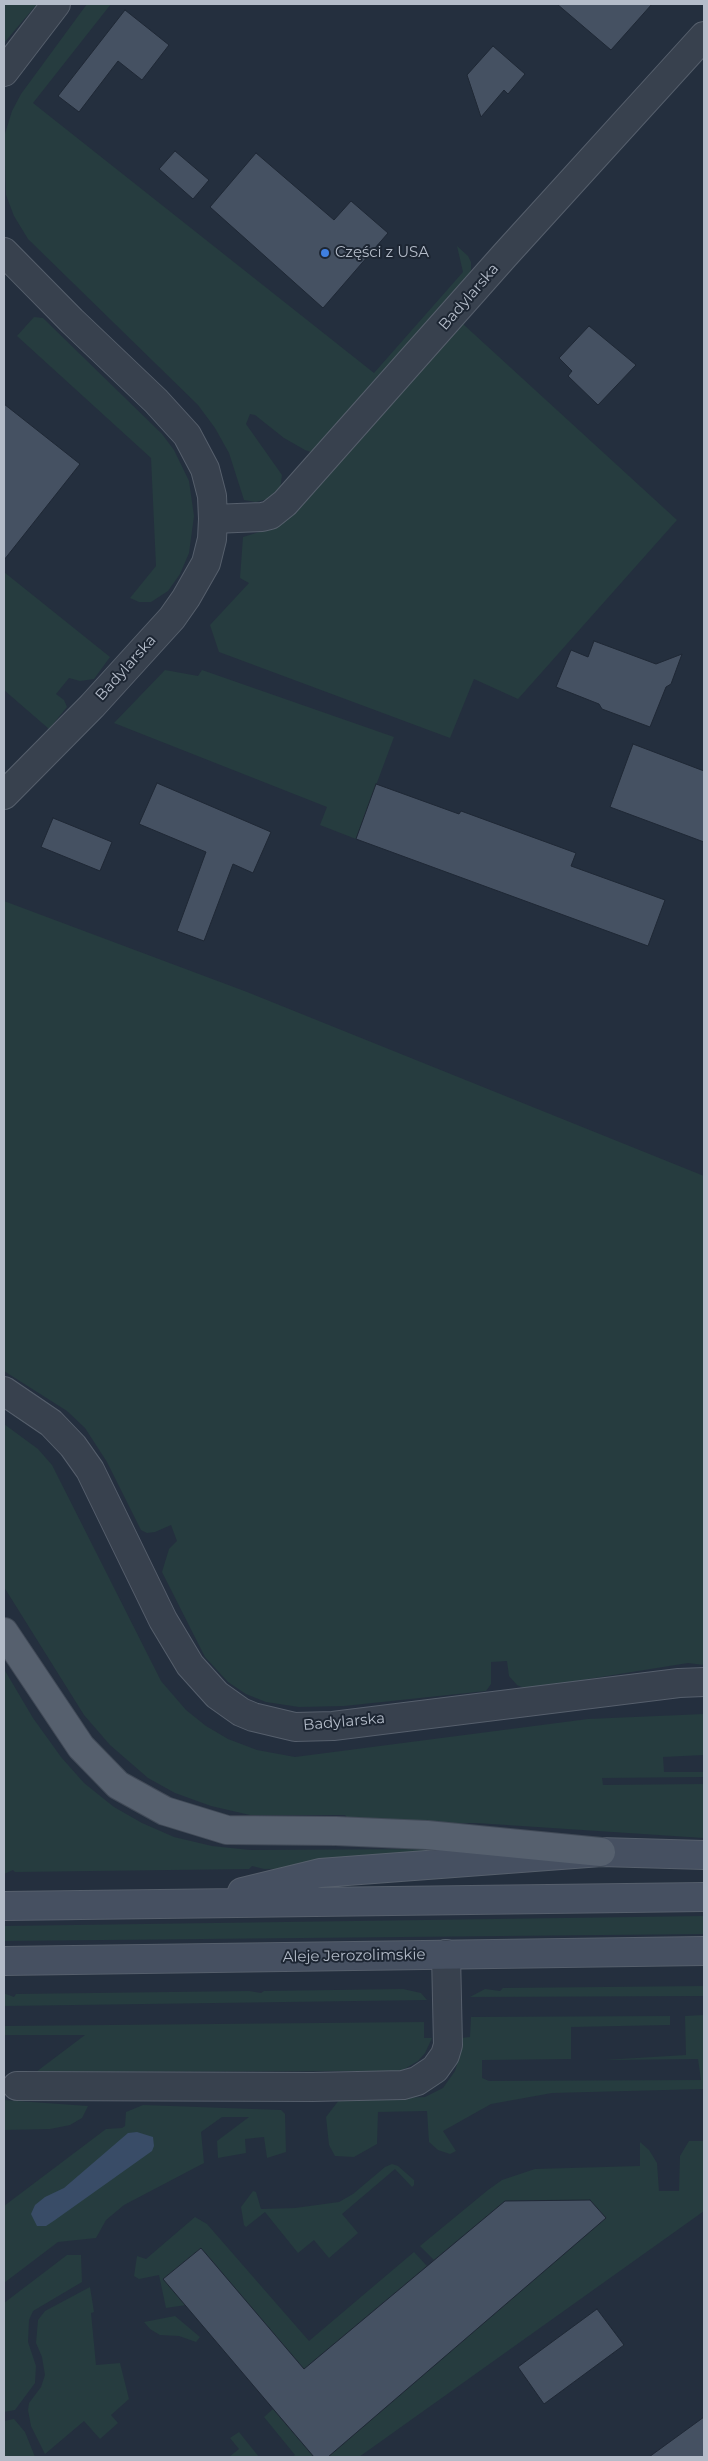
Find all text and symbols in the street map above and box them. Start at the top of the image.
place label: Części z USA [335,244,429,262]
marker: Części z USA [319,247,331,259]
street label: Badylarska [435,260,503,334]
street label: Badylarska [92,631,160,705]
street label: Badylarska [302,1709,386,1735]
street label: Aleje Jerozolimskie [282,1946,426,1966]

